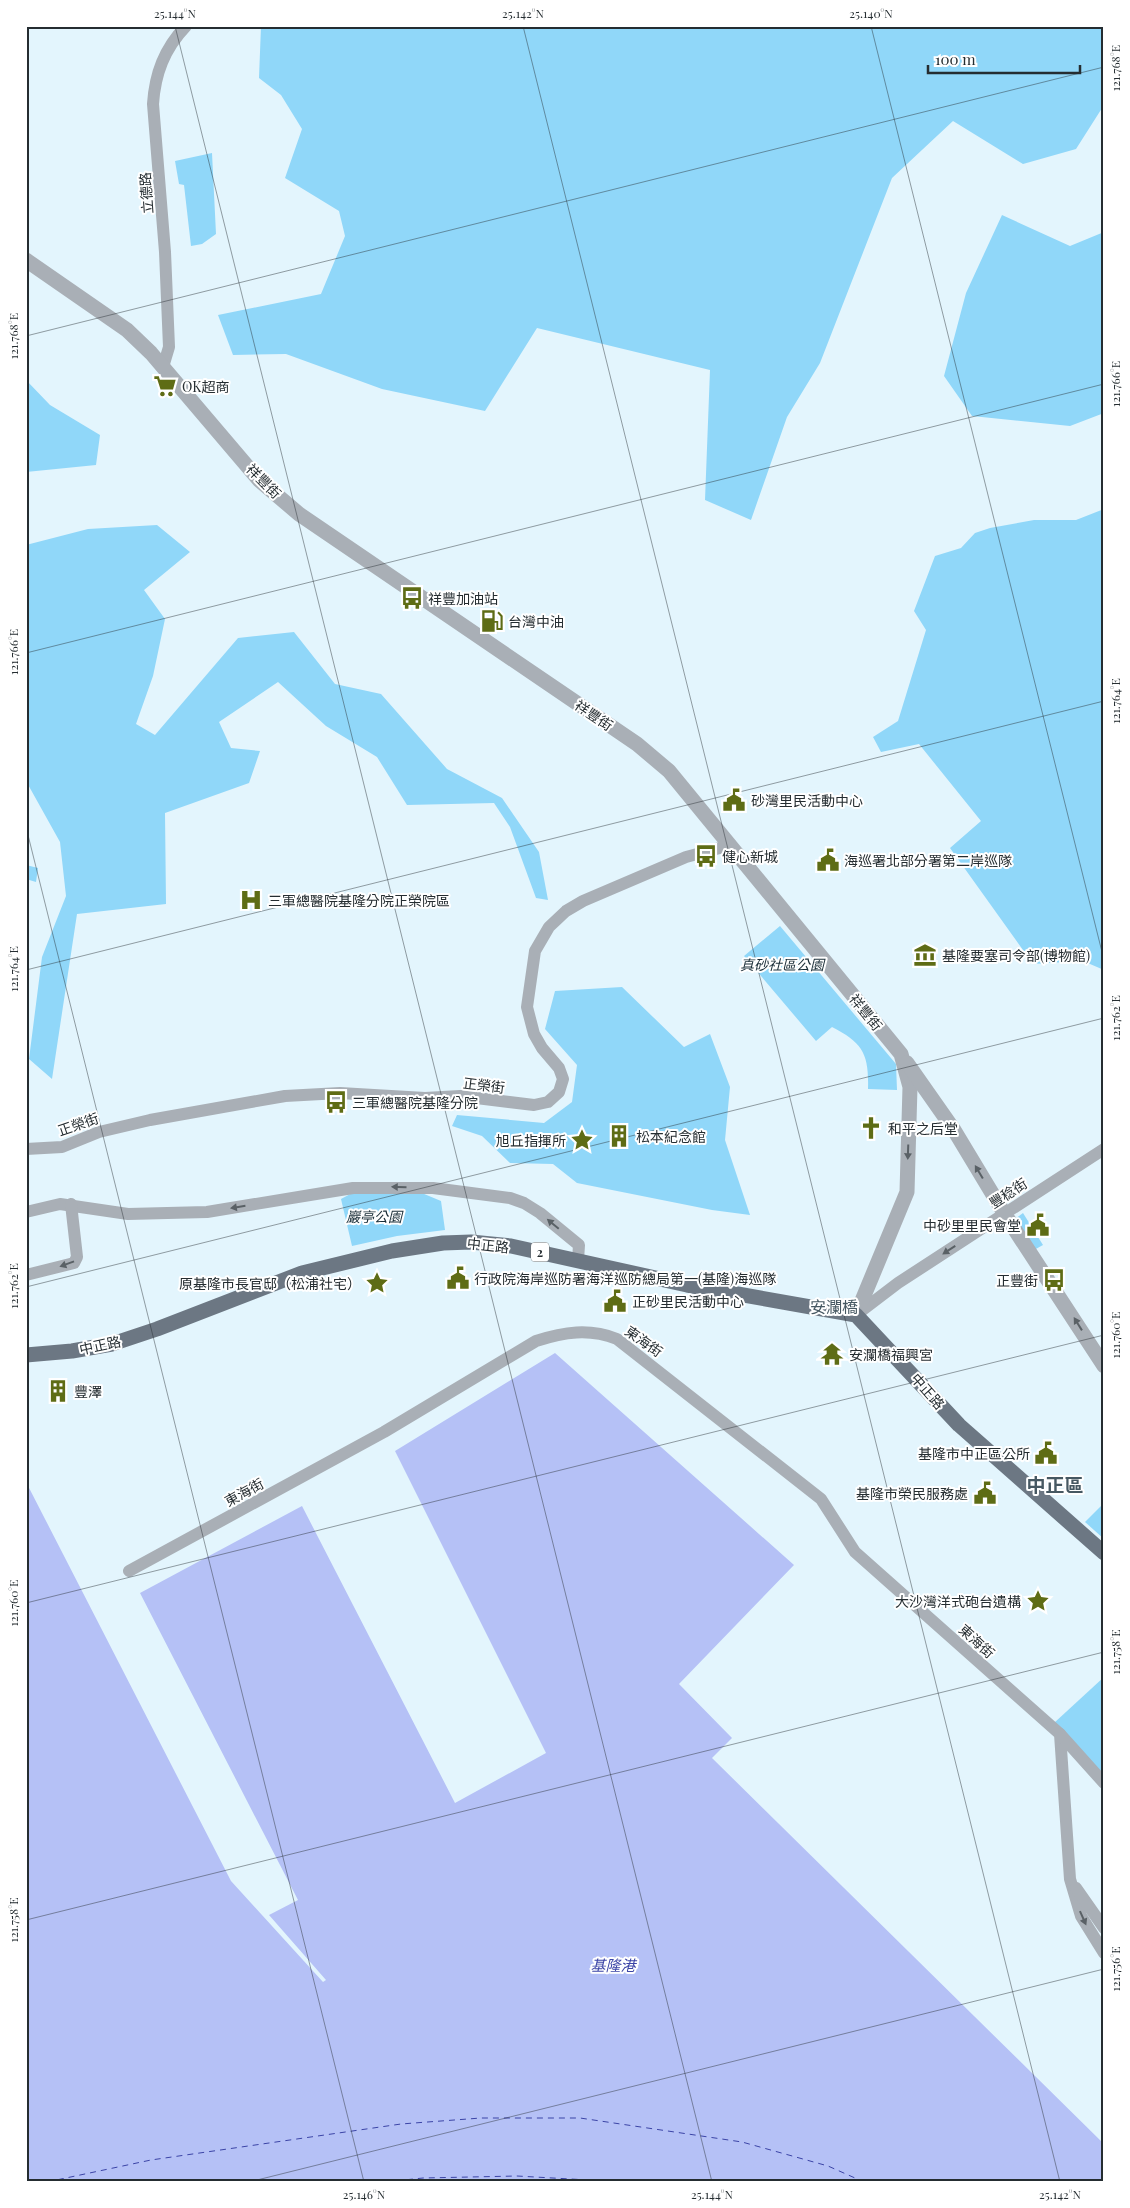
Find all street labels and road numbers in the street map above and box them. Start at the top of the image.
street label: 立德路 [135,171,157,215]
street label: 祥豐街 [242,459,286,503]
street label: 祥豐街 [571,695,617,735]
street label: 祥豐街 [845,990,887,1034]
street label: 正榮街 [462,1073,506,1097]
street label: 正榮街 [55,1108,101,1140]
street label: 豐稔街 [985,1174,1031,1212]
street label: 中正路 [466,1233,510,1257]
road number: 2 [531,1242,549,1262]
street label: 東海街 [621,1321,667,1361]
street label: 中正路 [77,1331,123,1359]
street label: 中正路 [907,1369,949,1413]
street label: 東海街 [221,1474,267,1510]
street label: 東海街 [955,1620,999,1662]

